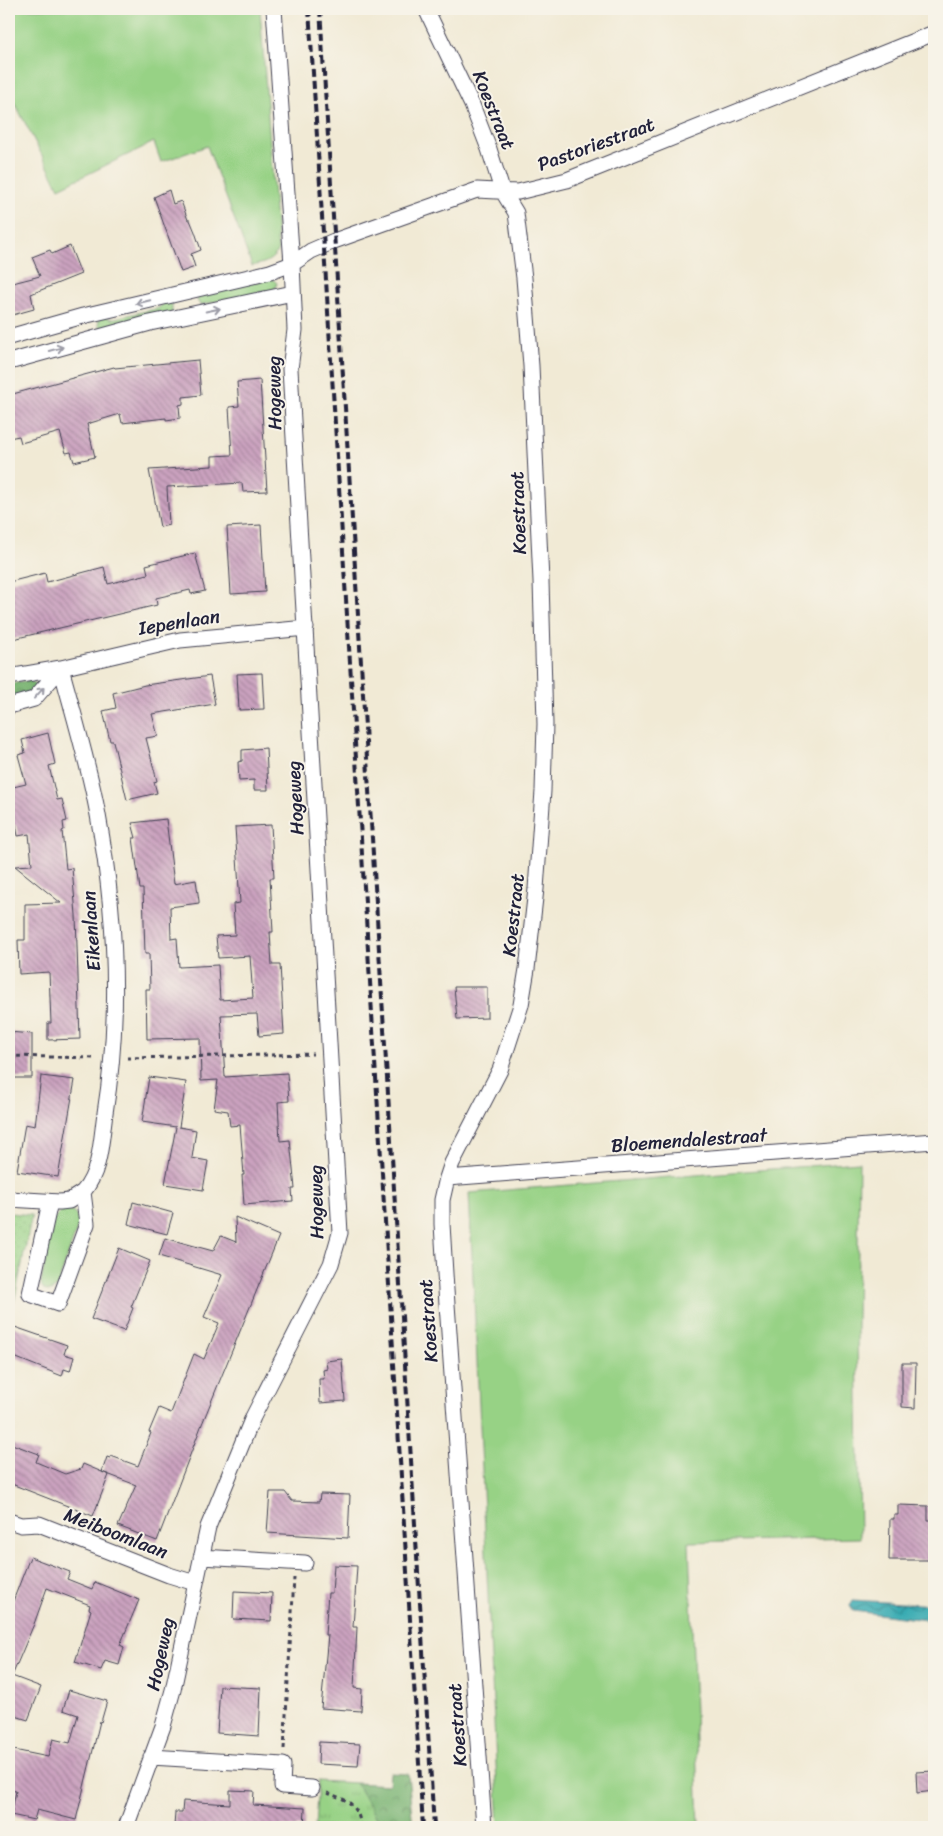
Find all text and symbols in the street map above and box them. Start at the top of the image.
street label: Koestraat [463,65,525,155]
street label: Pastoriestraat [533,107,659,181]
one-way arrow [136,298,152,307]
one-way arrow [205,304,221,314]
one-way arrow [47,344,63,353]
street label: Hogeweg [257,356,291,430]
street label: Koestraat [500,471,536,555]
street label: Iepenlaan [135,599,222,645]
one-way arrow [33,687,45,700]
street label: Hogeweg [277,760,313,836]
street label: Koestraat [492,872,534,958]
street label: Eikenlaan [72,890,110,972]
street label: Bloemendalestraat [610,1118,769,1162]
street label: Hogeweg [299,1165,333,1239]
street label: Koestraat [409,1278,447,1364]
street label: Meiboomlaan [59,1498,173,1568]
street label: Hogeweg [136,1614,184,1694]
street label: Koestraat [438,1682,476,1768]

